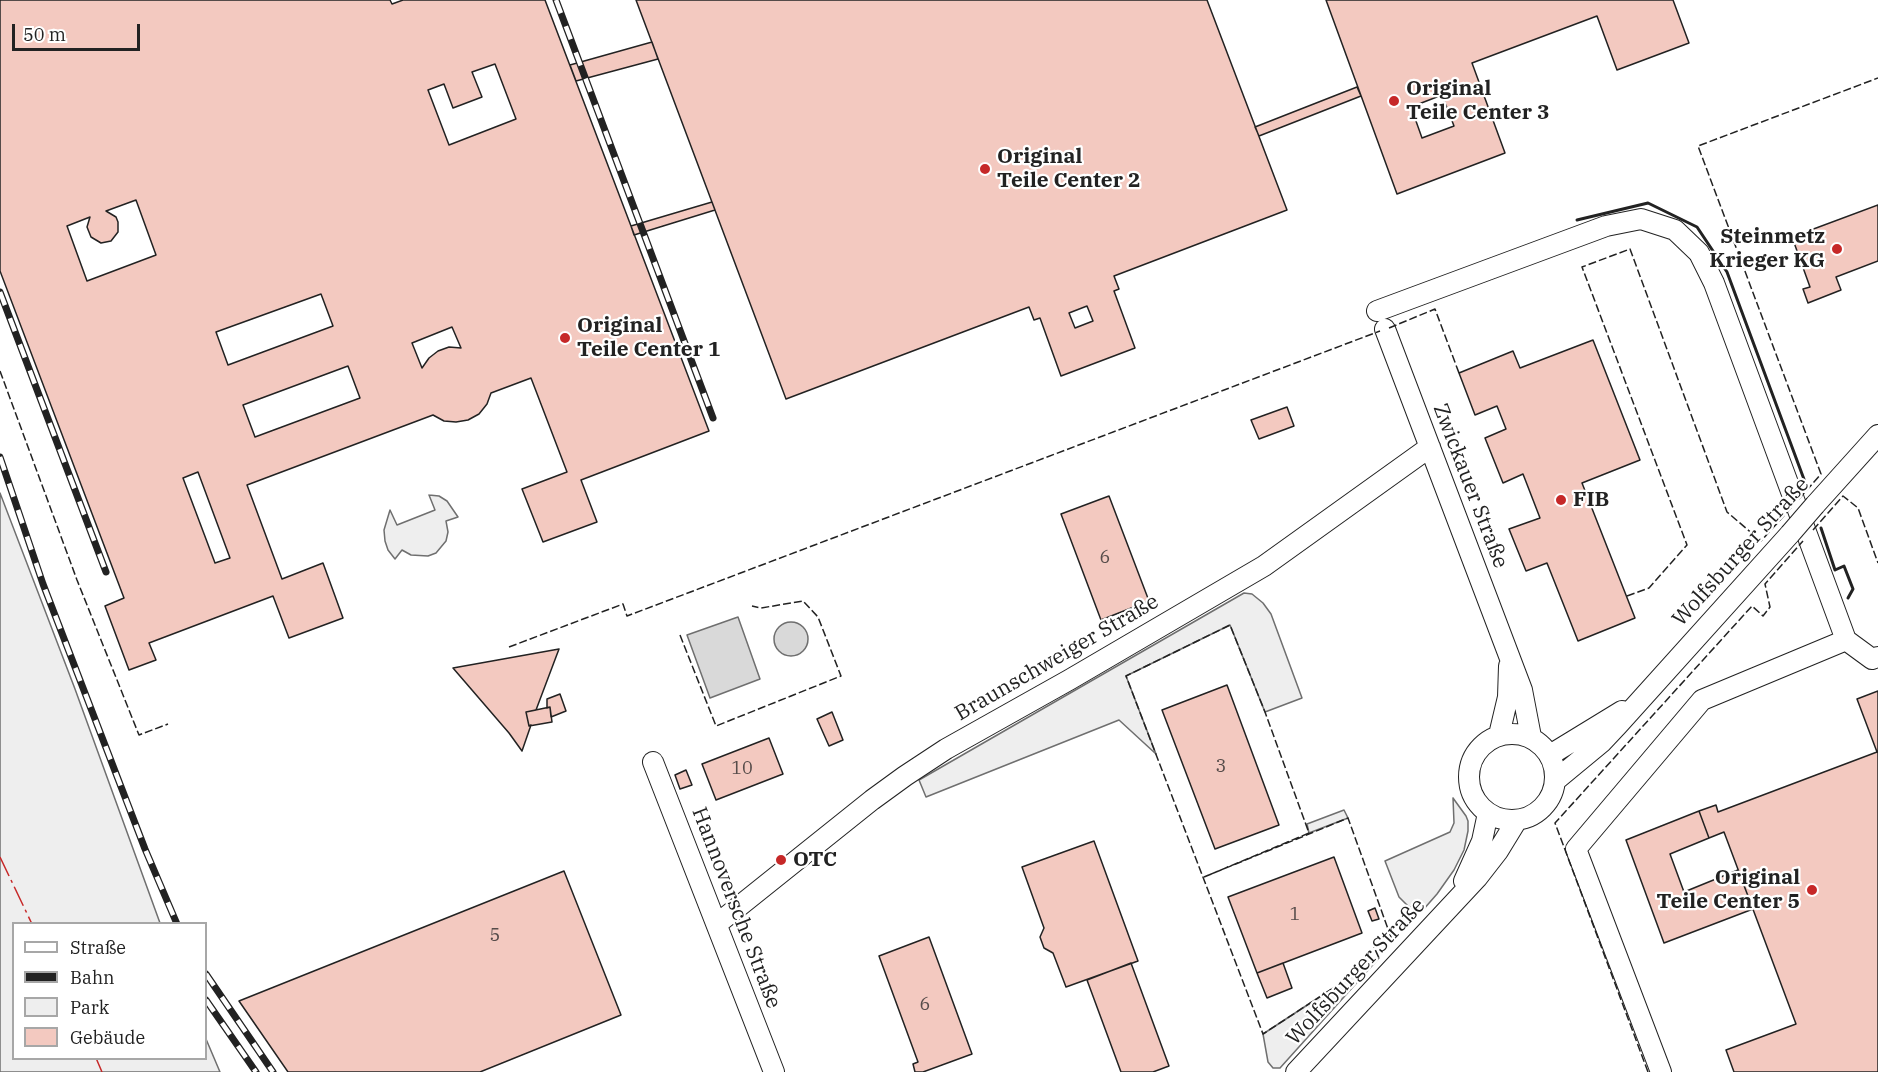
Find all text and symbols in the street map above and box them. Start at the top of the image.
scale bar [15,12,142,50]
text: 50 m [23,23,66,46]
place label: Original Teile Center 3 [1406,76,1550,126]
marker: Original Teile Center 3 [1387,94,1401,108]
place label: Original Teile Center 2 [997,144,1141,194]
marker: Original Teile Center 2 [978,162,992,176]
place label: Steinmetz Krieger KG [1709,224,1825,274]
marker: Steinmetz Krieger KG [1830,242,1844,256]
place label: Original Teile Center 1 [577,313,721,363]
marker: Original Teile Center 1 [558,331,572,345]
street label: Zwickauer Straße [1427,400,1513,572]
street label: Wolfsburger Straße [1667,472,1815,632]
place label: FIB [1573,487,1609,513]
marker: FIB [1554,493,1568,507]
house number: 6 [1100,547,1110,569]
street label: Braunschweiger Straße [951,589,1163,727]
house number: 3 [1216,756,1226,778]
house number: 10 [731,758,753,780]
street label: Hannoversche Straße [686,804,786,1012]
place label: OTC [793,847,837,873]
marker: OTC [774,853,788,867]
place label: Original Teile Center 5 [1656,865,1800,915]
marker: Original Teile Center 5 [1805,883,1819,897]
street label: Wolfsburger Straße [1281,893,1431,1051]
house number: 1 [1290,904,1300,926]
legend [12,922,207,1060]
house number: 5 [490,925,500,947]
text: Straße [70,936,126,959]
text: Bahn [70,966,115,989]
house number: 6 [920,994,930,1016]
text: Park [70,996,109,1019]
text: Gebäude [70,1026,145,1049]

